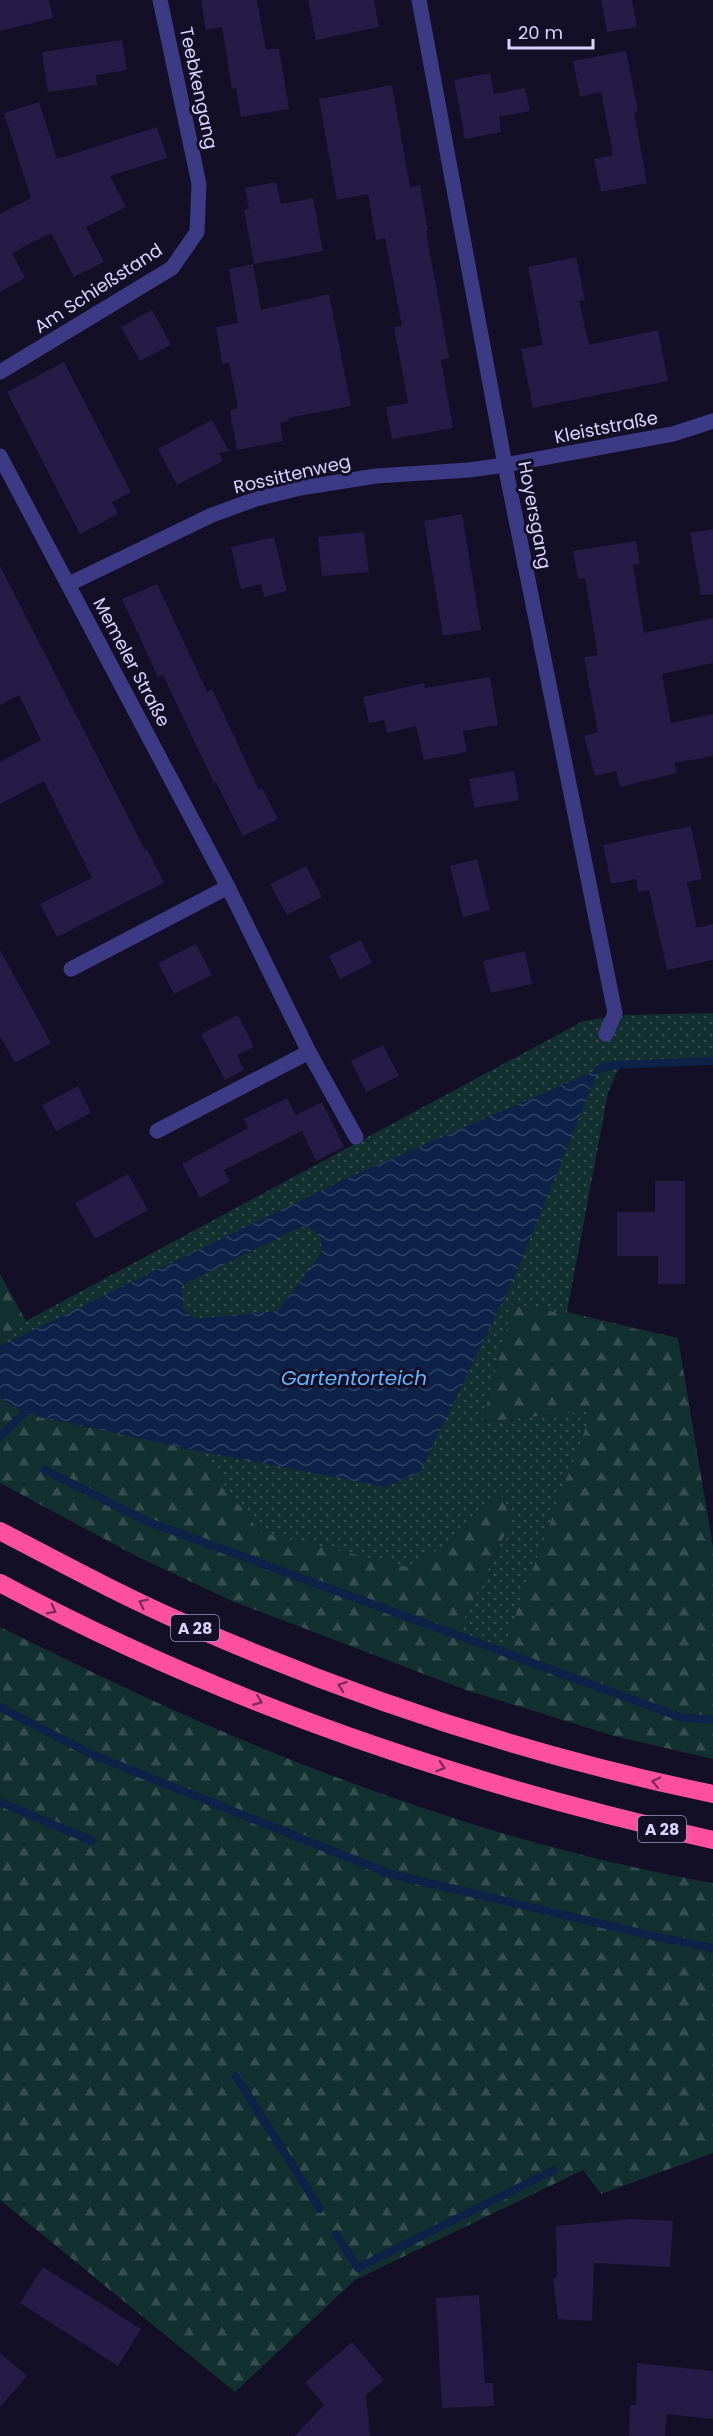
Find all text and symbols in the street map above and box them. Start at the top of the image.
scale bar [509,12,593,50]
text: 20 m [518,20,563,45]
street label: Teebkengang [174,25,224,151]
street label: Am Schießstand [29,237,167,339]
street label: Kleiststraße [552,405,660,449]
street label: Rossittenweg [231,448,353,500]
street label: Hoyersgang [512,459,558,571]
street label: Memeler Straße [87,593,177,731]
water label: Gartentorteich [281,1364,427,1392]
one-way arrow [138,1599,149,1611]
one-way arrow [45,1603,56,1614]
road number: A 28 [171,1615,219,1641]
one-way arrow [337,1680,348,1693]
one-way arrow [251,1694,262,1706]
one-way arrow [435,1760,446,1772]
one-way arrow [651,1776,661,1789]
road number: A 28 [638,1816,686,1842]

